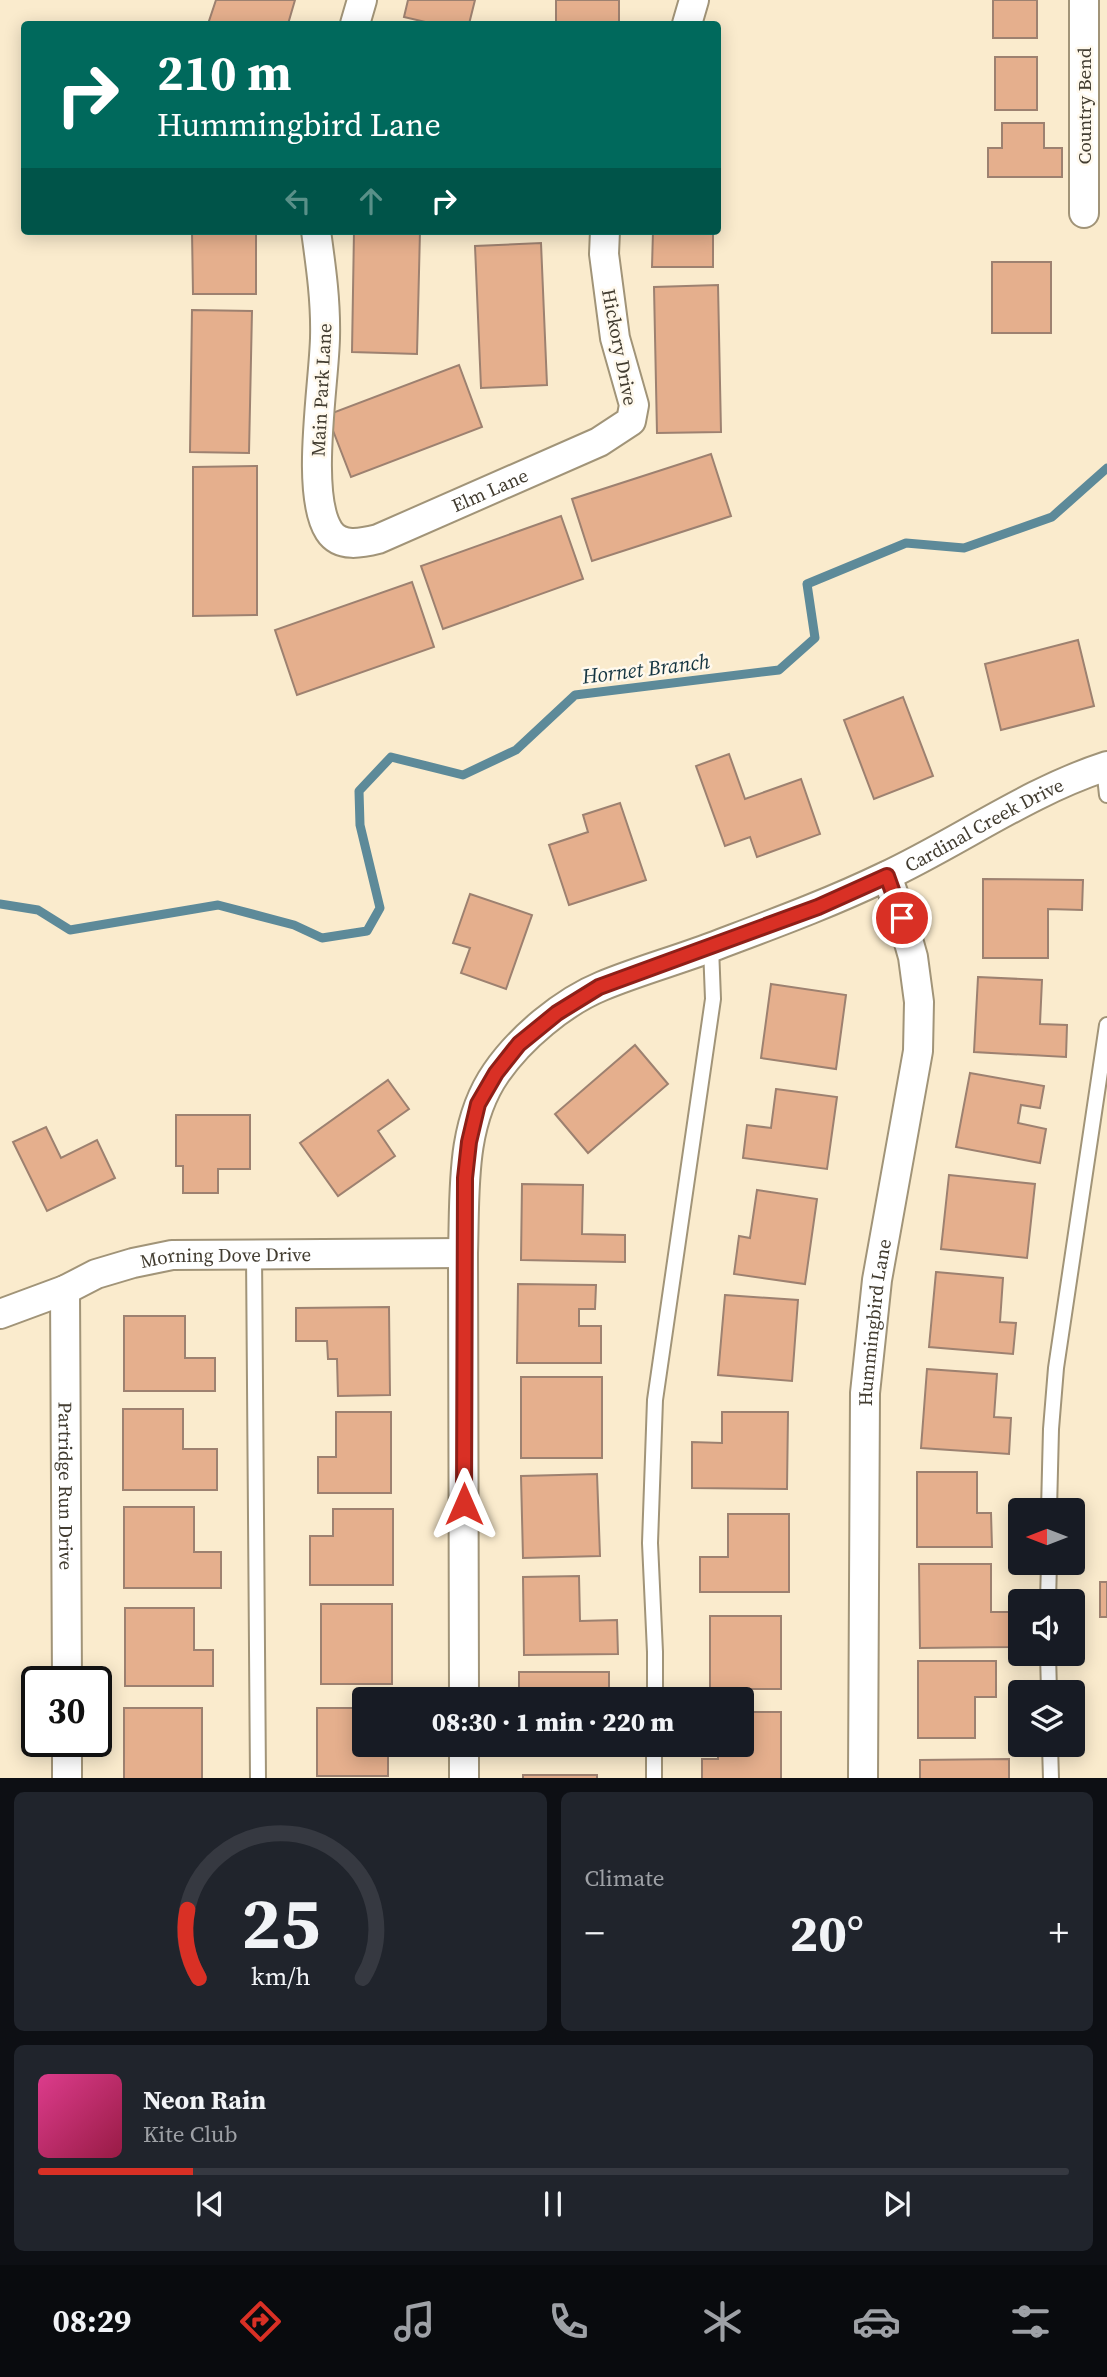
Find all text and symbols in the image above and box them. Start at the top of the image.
text: 210 m [157,39,292,106]
street label: Country Bend [1071,47,1097,165]
icon: right [42,49,133,140]
text: Hummingbird Lane [157,103,441,147]
icon: left [279,182,317,220]
icon: ahead [352,182,390,220]
icon: right [425,182,463,220]
street label: Hickory Drive [596,286,644,408]
street label: Main Park Lane [305,323,337,457]
street label: Elm Lane [448,462,532,518]
water label: Hornet Branch [579,646,712,691]
street label: Cardinal Creek Drive [900,771,1068,878]
pin [872,888,932,948]
icon: arrive [883,899,921,937]
street label: Hummingbird Lane [852,1237,897,1406]
street label: Morning Dove Drive [138,1241,311,1274]
street label: Partridge Run Drive [53,1402,79,1570]
position arrow [427,1467,501,1541]
north arrow [1008,1498,1085,1575]
map controls [1008,1498,1085,1757]
button: sound [1008,1589,1085,1666]
speed limit sign: 30 [21,1666,112,1757]
button: layers [1008,1680,1085,1757]
text: 08:30 · 1 min · 220 m [432,1704,674,1740]
text: Climate [585,1862,664,1894]
text: 25 [241,1873,320,1972]
text: 20° [790,1897,864,1968]
text: − [585,1907,605,1959]
text: + [1049,1907,1069,1959]
text: km/h [250,1958,310,1992]
text: Neon Rain [143,2082,266,2118]
text: Kite Club [143,2118,238,2150]
icon: previous [191,2185,229,2223]
icon: pause [534,2185,572,2223]
icon: next [878,2185,916,2223]
icon: directions [236,2297,285,2346]
icon: music [390,2297,439,2346]
icon: phone [544,2297,593,2346]
icon: climate [698,2297,747,2346]
icon: car [852,2297,901,2346]
icon: filters [1006,2297,1055,2346]
text: 08:29 [52,2299,131,2343]

